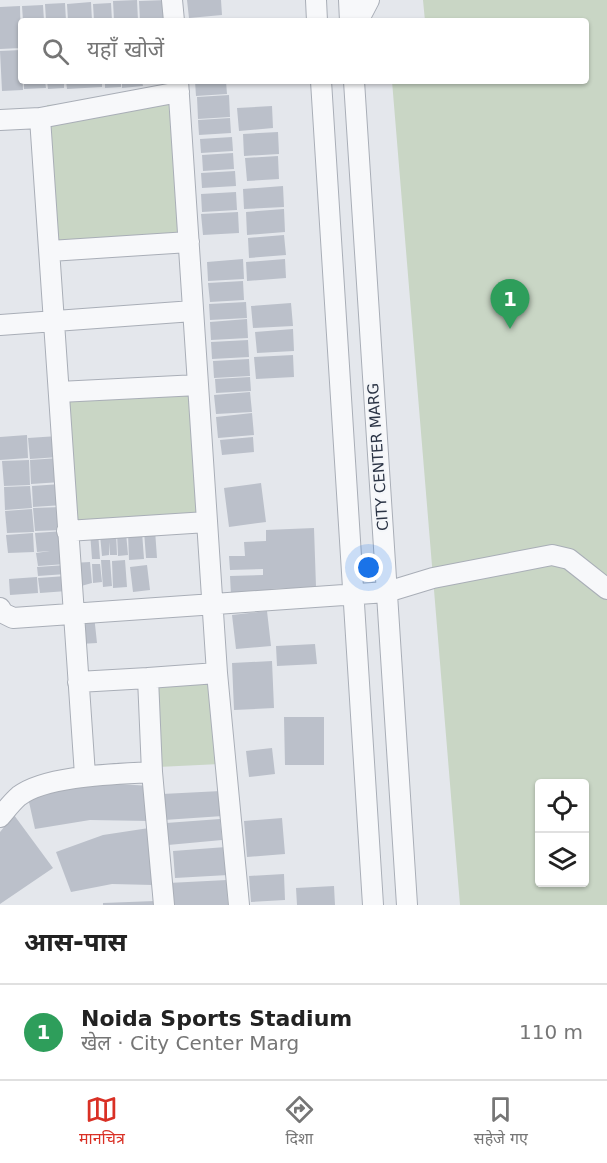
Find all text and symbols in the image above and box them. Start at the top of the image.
search box [18,18,589,84]
icon: search [39,35,72,68]
text: यहाँ खोजें [87,37,164,62]
pin: 1 [490,280,530,329]
street label: CITY CENTER MARG [364,382,392,532]
your location [354,553,383,582]
map controls [535,779,589,887]
button: locate [535,779,589,833]
button: layers [535,833,589,887]
text: आस-पास [24,927,127,957]
text: Noida Sports Stadium [81,1006,352,1031]
text: 1 [37,1020,50,1044]
text: 110 m [519,1020,583,1044]
text: खेल · City Center Marg [81,1031,299,1055]
tab: मानचित्र [79,1093,125,1151]
tab: दिशा [283,1093,316,1151]
tab: सहेजे गए [474,1093,528,1151]

